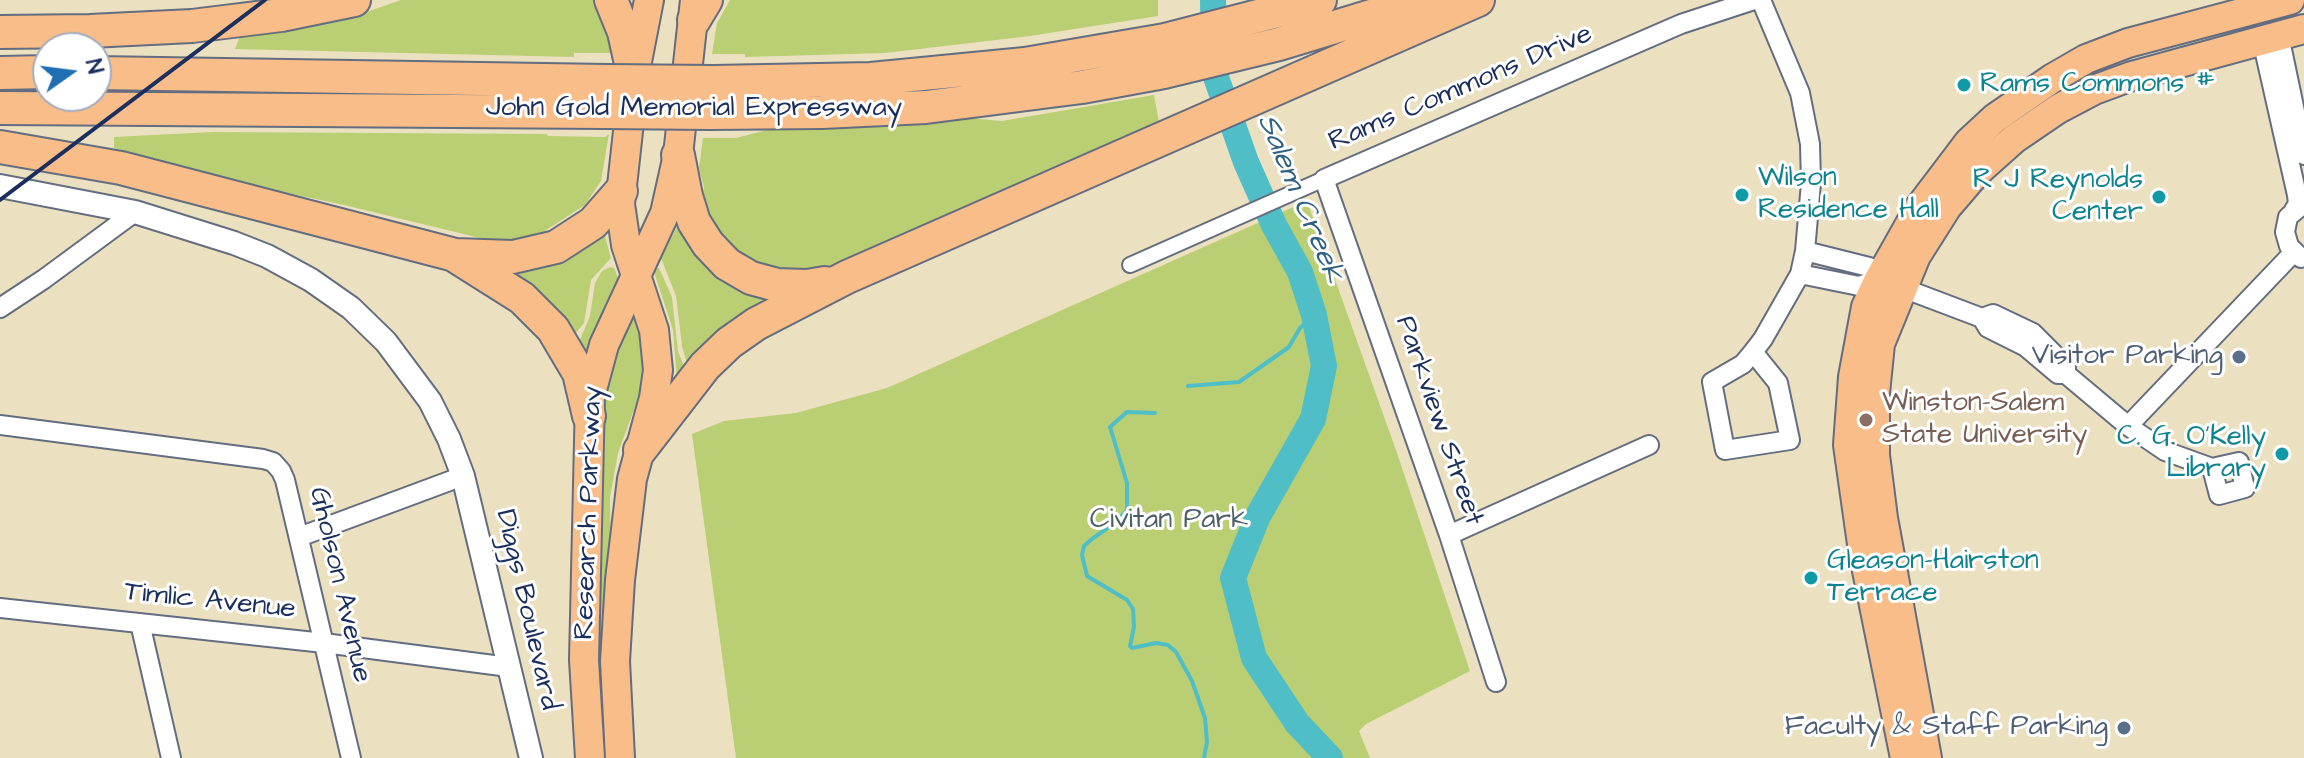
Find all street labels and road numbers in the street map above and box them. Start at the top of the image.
street label: Rams Commons Drive [1324,18,1598,160]
street label: John Gold Memorial Expressway [486,92,902,126]
street label: Parkview Street [1386,312,1490,530]
street label: Research Parkway [569,386,611,640]
street label: Gholson Avenue [300,484,378,686]
street label: Diggs Boulevard [487,507,565,713]
street label: Timlic Avenue [123,576,297,628]

